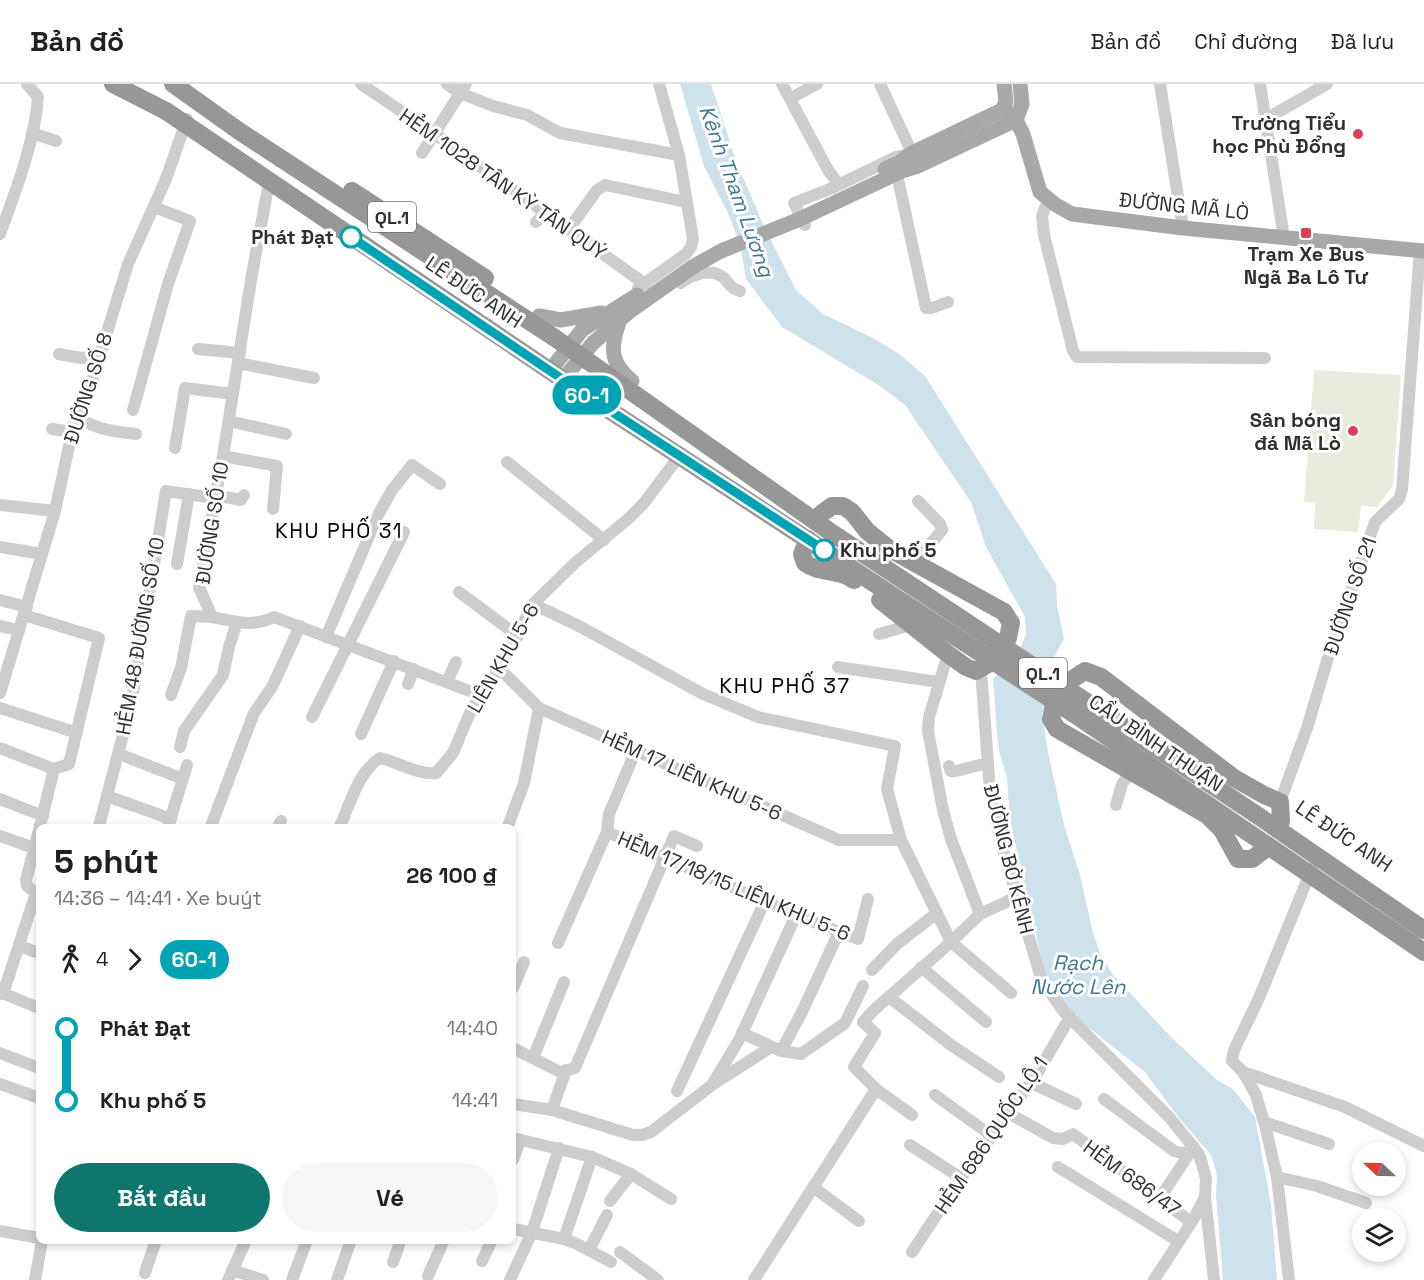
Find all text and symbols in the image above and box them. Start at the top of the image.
text: Bản đồ [30,23,124,59]
text: Bản đồ [1091,28,1161,55]
text: Chỉ đường [1194,28,1298,55]
text: Đã lưu [1331,28,1394,55]
street label: HẺM 1028 TÂN KỲ TÂN QUÝ [394,102,612,266]
water label: Kênh Tham Lương [693,102,781,282]
place label: Trường Tiểu học Phù Đổng [1212,110,1346,159]
marker: Trường Tiểu học Phù Đổng [1351,127,1365,141]
street label: ĐƯỜNG MÃ LÒ [1118,186,1250,226]
road number: QL.1 [368,202,416,232]
place label: Phát Đạt [251,224,334,250]
marker: Phát Đạt [340,226,362,248]
marker: Trạm Xe Bus Ngã Ba Lô Tư [1299,226,1313,240]
place label: Trạm Xe Bus Ngã Ba Lô Tư [1244,241,1368,290]
street label: LÊ ĐỨC ANH [421,250,527,334]
street label: ĐƯỜNG SỐ 8 [58,329,118,447]
line badge: 60-1 [545,376,629,414]
text: 60-1 [564,382,610,409]
place label: Sân bóng đá Mã Lò [1250,407,1341,456]
marker: Sân bóng đá Mã Lò [1346,424,1360,438]
street label: ĐƯỜNG SỐ 10 [189,460,235,586]
district label: KHU PHỐ 31 [275,516,403,544]
street label: ĐƯỜNG SỐ 21 [1318,534,1382,658]
street label: HẺM 48 ĐƯỜNG SỐ 10 [110,535,170,737]
place label: Khu phố 5 [840,537,936,563]
marker: Khu phố 5 [813,539,835,561]
street label: LIÊN KHU 5-6 [461,598,545,718]
road number: QL.1 [1019,658,1067,688]
district label: KHU PHỐ 37 [719,671,851,699]
street label: CẦU BÌNH THUẬN [1084,688,1228,798]
street label: HẺM 17 LIÊN KHU 5-6 [598,724,786,826]
street label: ĐƯỜNG BỜ KÊNH [978,781,1040,937]
street label: LÊ ĐỨC ANH [1291,794,1397,878]
street label: HẺM 17/18/15 LIÊN KHU 5-6 [614,825,854,947]
text: 5 phút [54,841,159,883]
text: 26 100 ₫ [406,861,498,889]
text: 14:36 – 14:41 · Xe buýt [54,885,262,911]
icon: walk [54,943,87,976]
icon: forward [118,943,151,976]
text: 4 [96,946,109,972]
text: 60-1 [172,946,217,973]
water label: Rạch Nước Lên [1031,949,1127,1000]
text: Phát Đạt [100,1014,191,1042]
text: 14:40 [447,1015,498,1041]
street label: HẺM 686 QUỐC LỘ 1 [929,1051,1053,1219]
text: Khu phố 5 [100,1086,206,1114]
text: 14:41 [452,1087,498,1113]
street label: HẺM 686/47 [1078,1134,1186,1222]
north arrow [1352,1142,1406,1196]
map controls [1352,1142,1406,1262]
button: Bắt đầu [54,1163,270,1232]
button: Vé [282,1163,498,1232]
button: layers [1352,1208,1406,1262]

